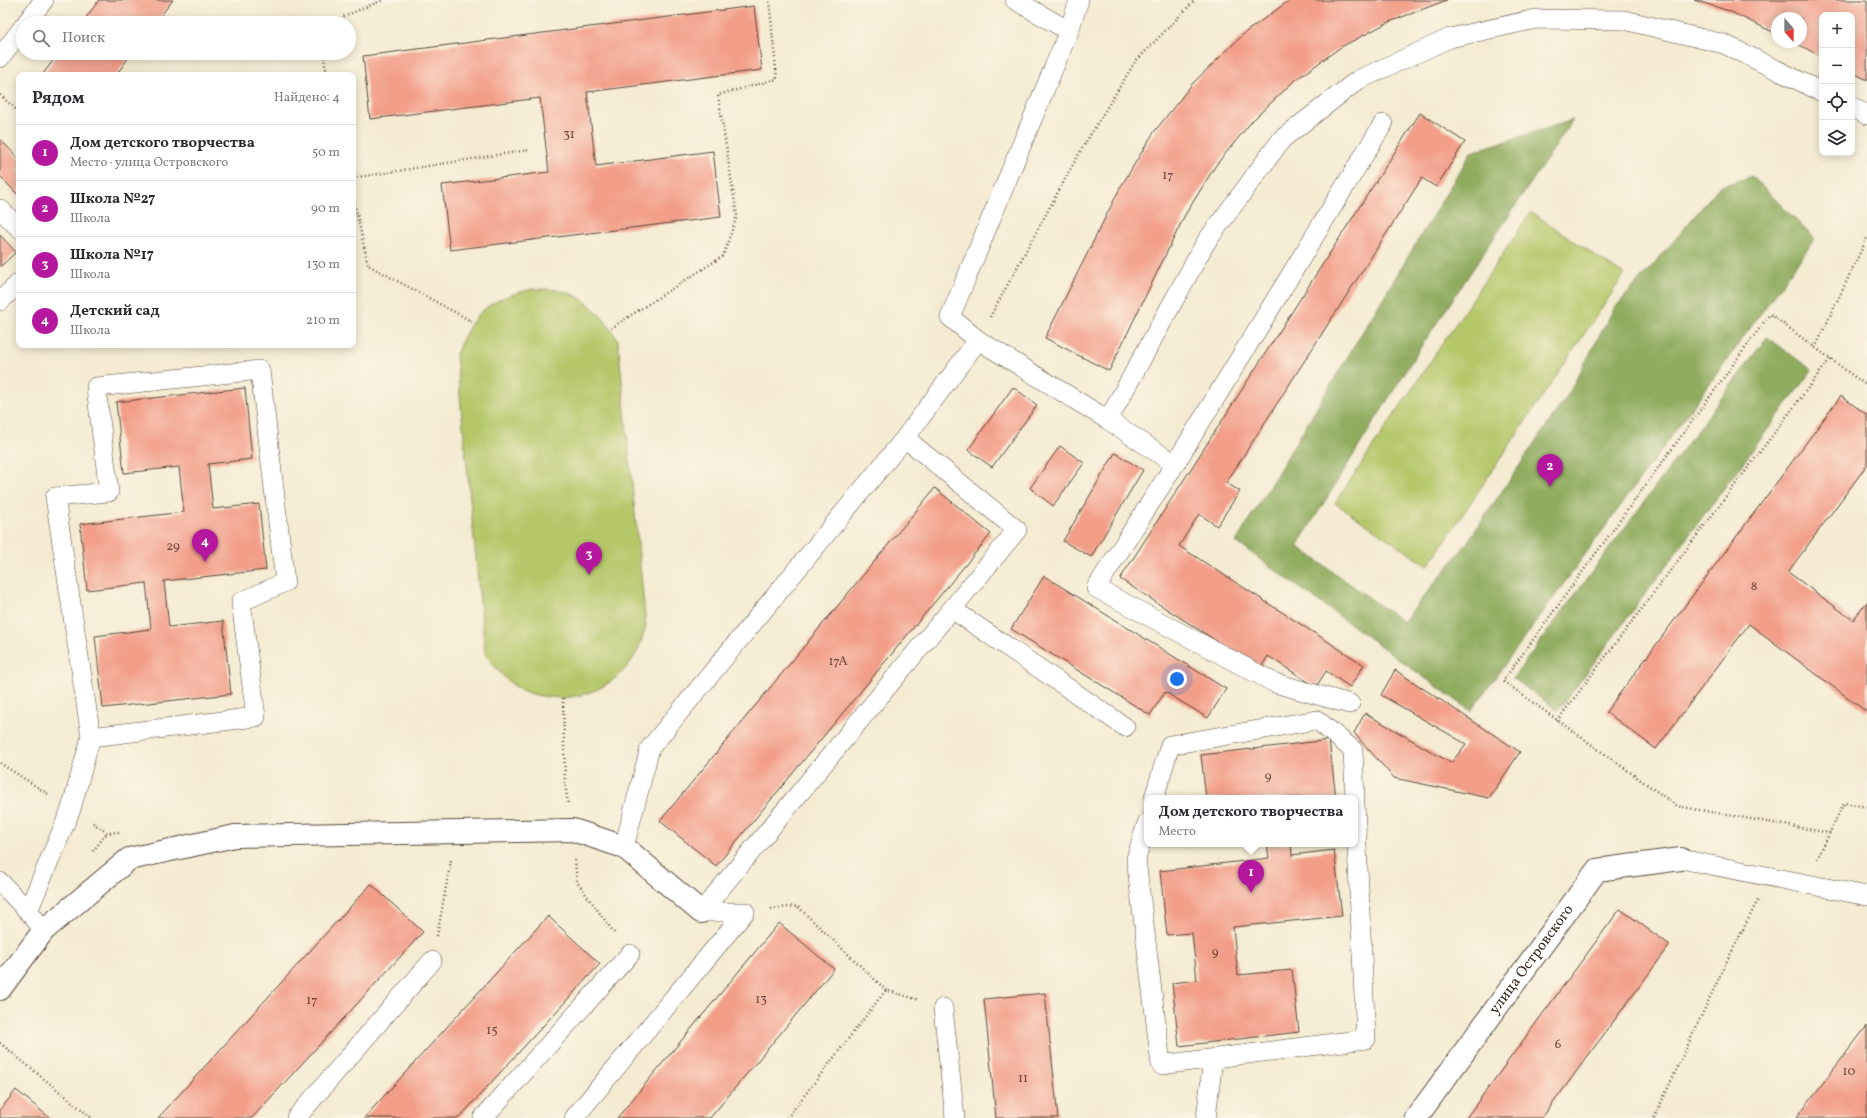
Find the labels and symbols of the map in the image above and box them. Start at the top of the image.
north arrow [1771,12,1807,48]
house number: 31 [563,126,575,144]
house number: 17 [1162,167,1174,185]
pin: 2 [1537,454,1563,487]
pin: 4 [192,529,218,562]
house number: 29 [166,538,180,556]
pin: 3 [576,542,602,575]
house number: 8 [1751,578,1757,596]
house number: 17А [828,653,848,671]
your location [1167,669,1187,689]
house number: 9 [1265,768,1272,786]
pin: 1 [1238,860,1264,893]
street label: улица Островского [1484,900,1579,1019]
house number: 9 [1212,944,1219,962]
house number: 13 [755,991,767,1009]
house number: 17 [306,992,318,1010]
house number: 15 [486,1022,498,1040]
house number: 6 [1555,1036,1562,1054]
house number: 10 [1843,1063,1856,1081]
house number: 11 [1018,1070,1028,1088]

